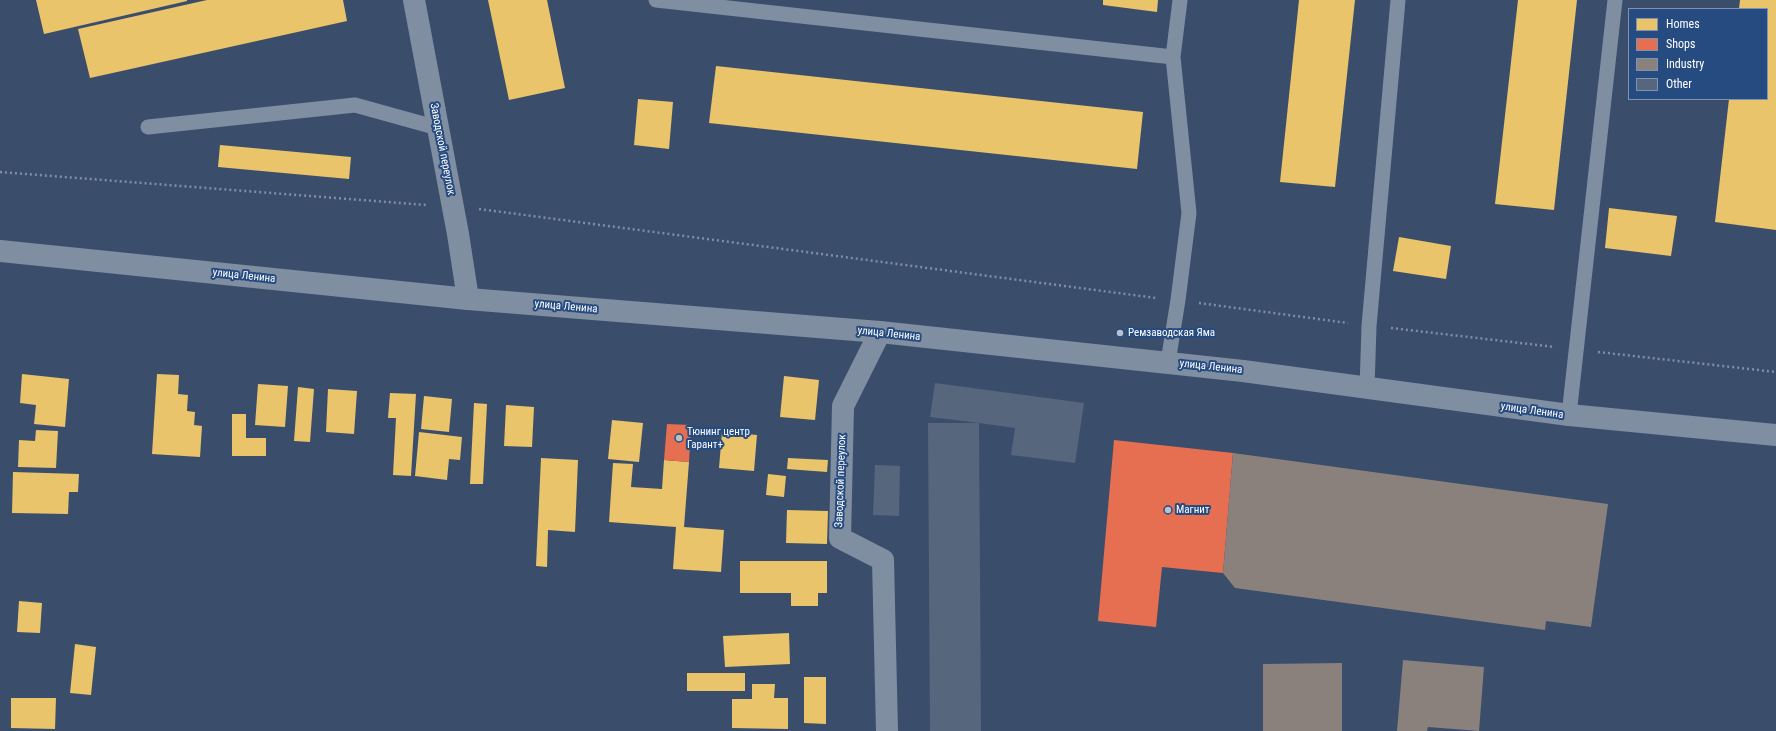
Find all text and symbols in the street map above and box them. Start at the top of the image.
legend [1628,8,1768,100]
text: Homes [1666,17,1700,31]
text: Shops [1666,37,1695,51]
text: Industry [1666,57,1704,71]
text: Other [1666,77,1692,91]
street label: Заводской переулок [427,102,457,196]
street label: улица Ленина [212,266,276,286]
street label: улица Ленина [534,298,598,316]
street label: улица Ленина [857,324,921,344]
place label: Ремзаводская Яма [1128,326,1215,340]
marker: Ремзаводская Яма [1115,328,1125,338]
street label: улица Ленина [1179,357,1243,377]
street label: улица Ленина [1500,400,1564,422]
place label: Тюнинг центр Гарант+ [687,425,750,451]
marker: Тюнинг центр Гарант+ [674,433,684,443]
street label: Заводской переулок [833,434,849,528]
place label: Магнит [1176,503,1210,517]
marker: Магнит [1163,505,1173,515]

